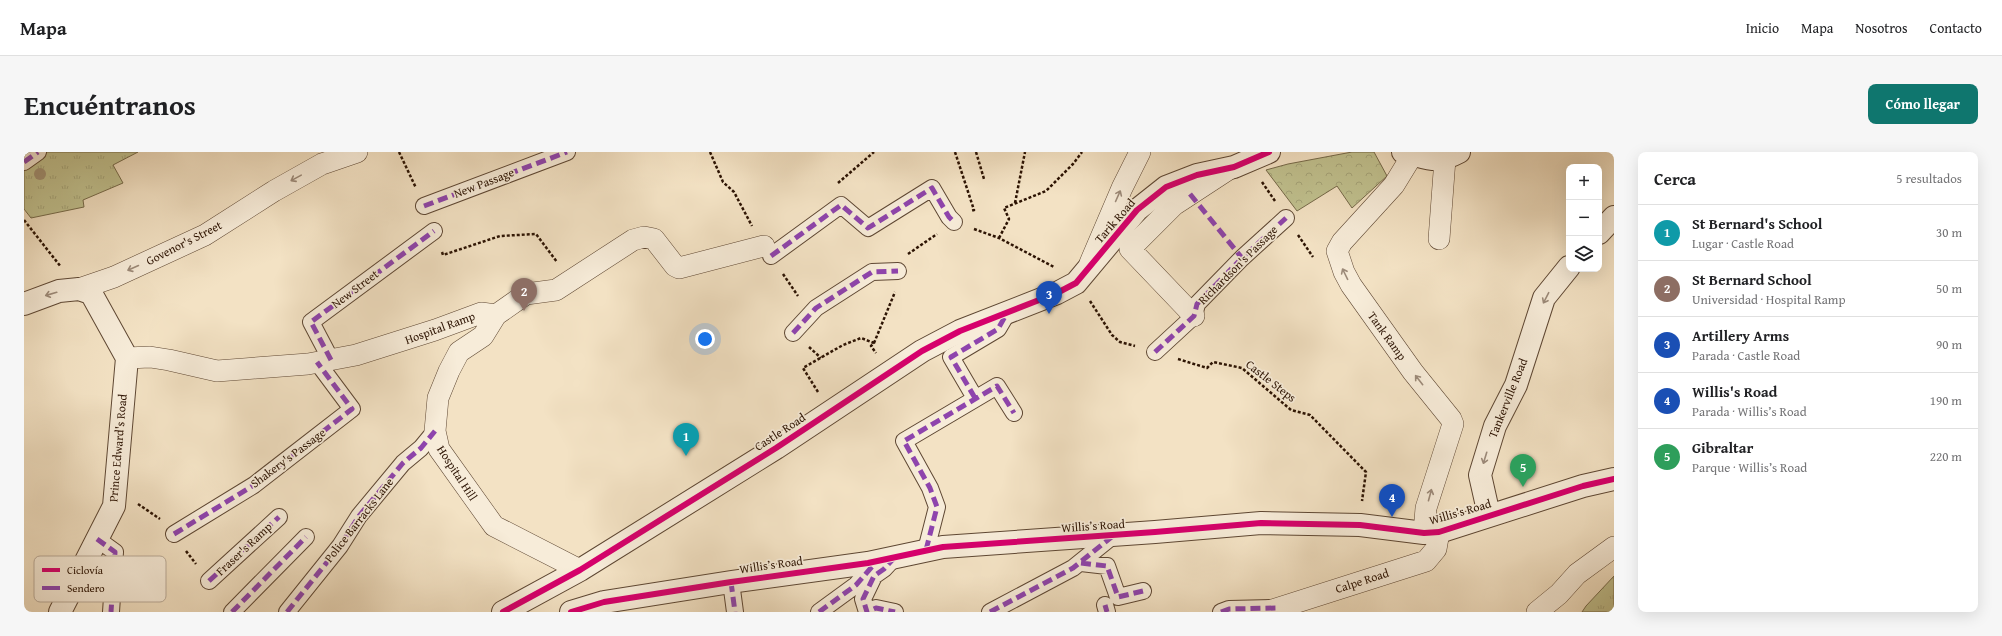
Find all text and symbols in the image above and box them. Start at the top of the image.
text: Mapa [20,14,67,42]
text: Inicio [1746,18,1779,38]
text: Mapa [1801,18,1833,38]
text: Nosotros [1855,18,1908,38]
text: Contacto [1930,18,1982,38]
text: Encuéntranos [24,84,196,125]
button: Cómo llegar [1868,84,1978,124]
street label: New Passage [451,163,517,202]
map controls [1566,164,1602,272]
button: + [1566,164,1602,200]
text: Cerca [1654,166,1696,191]
text: 5 resultados [1896,169,1962,188]
one-way arrow [290,175,302,183]
one-way arrow [1115,191,1122,203]
street label: Tarik Road [1090,194,1139,247]
button: − [1566,200,1602,236]
text: St Bernard's School [1692,213,1822,234]
street label: Govenor's Street [143,216,225,269]
street label: Richardson's Passage [1194,221,1281,308]
text: 1 [1664,223,1670,242]
text: 30 m [1936,223,1962,242]
text: Lugar · Castle Road [1692,234,1794,253]
button: layers [1566,236,1602,272]
one-way arrow [128,265,140,272]
street label: New Street [328,265,382,312]
one-way arrow [1341,268,1348,280]
text: St Bernard School [1692,269,1812,290]
pin: 2 [511,278,537,311]
text: 2 [1664,279,1670,298]
text: 50 m [1936,279,1962,298]
pin: 3 [1036,281,1062,314]
one-way arrow [44,290,57,298]
text: Universidad · Hospital Ramp [1692,290,1845,309]
one-way arrow [1541,291,1549,303]
street label: Hospital Ramp [402,307,478,348]
street label: Tank Ramp [1364,308,1411,364]
text: Artillery Arms [1692,325,1789,346]
your location [695,329,715,349]
text: 3 [1664,335,1670,354]
text: 90 m [1936,335,1962,354]
text: Parada · Castle Road [1692,346,1800,365]
street label: Castle Steps [1243,355,1300,406]
street label: Tankerville Road [1484,355,1531,440]
one-way arrow [1415,375,1424,386]
text: Willis's Road [1692,381,1777,402]
text: 4 [1664,391,1670,410]
text: 190 m [1930,391,1962,410]
street label: Prince Edward's Road [104,393,131,503]
text: Parada · Willis’s Road [1692,402,1807,421]
street label: Castle Road [751,408,809,454]
street label: Shakery's Passage [247,423,329,491]
pin: 1 [673,423,699,456]
text: Gibraltar [1692,437,1753,458]
street label: Hospital Hill [433,442,482,504]
text: 5 [1664,447,1670,466]
text: 220 m [1930,447,1962,466]
one-way arrow [1481,451,1488,464]
pin: 5 [1510,454,1536,487]
text: Parque · Willis’s Road [1692,458,1807,477]
street label: Police Barracks Lane [320,473,397,566]
pin: 4 [1379,484,1405,517]
one-way arrow [1427,489,1434,502]
street label: Willis’s Road [1427,494,1493,528]
street label: Willis’s Road [1061,515,1126,536]
street label: Fraser's Ramp [212,518,276,579]
street label: Willis’s Road [738,552,804,577]
legend [34,556,166,602]
text: Ciclovía [67,562,104,578]
street label: Calpe Road [1333,564,1391,597]
text: Sendero [67,580,105,596]

